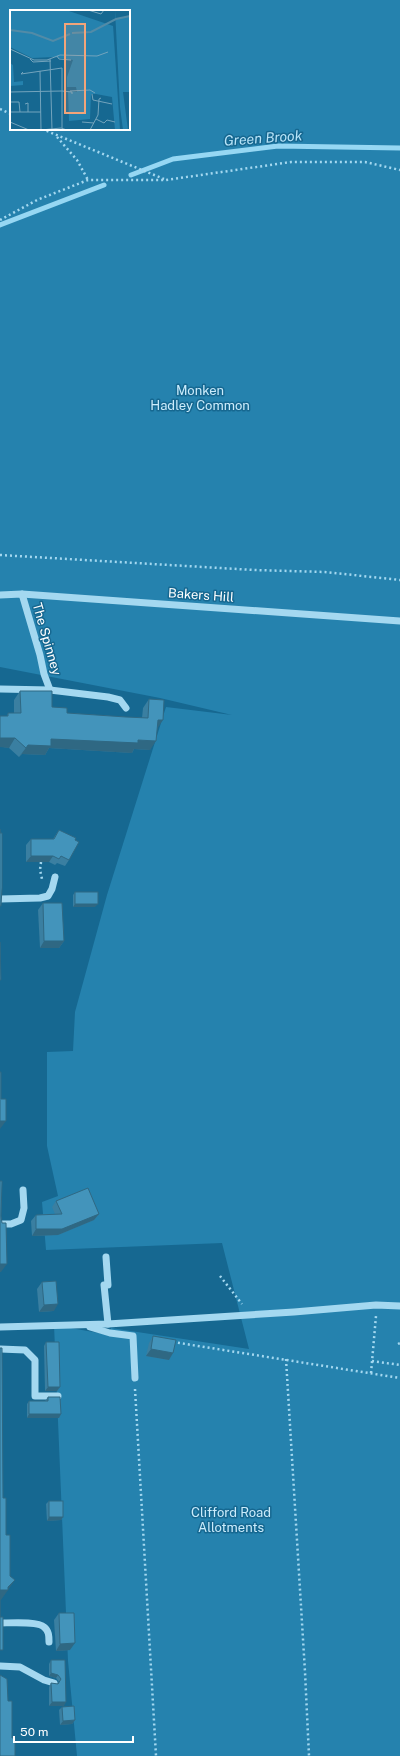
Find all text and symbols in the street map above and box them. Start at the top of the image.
inset map [10,10,130,130]
water label: Green Brook [223,127,303,149]
park label: Monken Hadley Common [150,383,250,413]
street label: Bakers Hill [168,585,234,605]
street label: The Spinney [30,601,65,677]
park label: Clifford Road Allotments [191,1505,271,1535]
scale bar [14,1718,133,1744]
text: 50 m [20,1725,48,1739]

